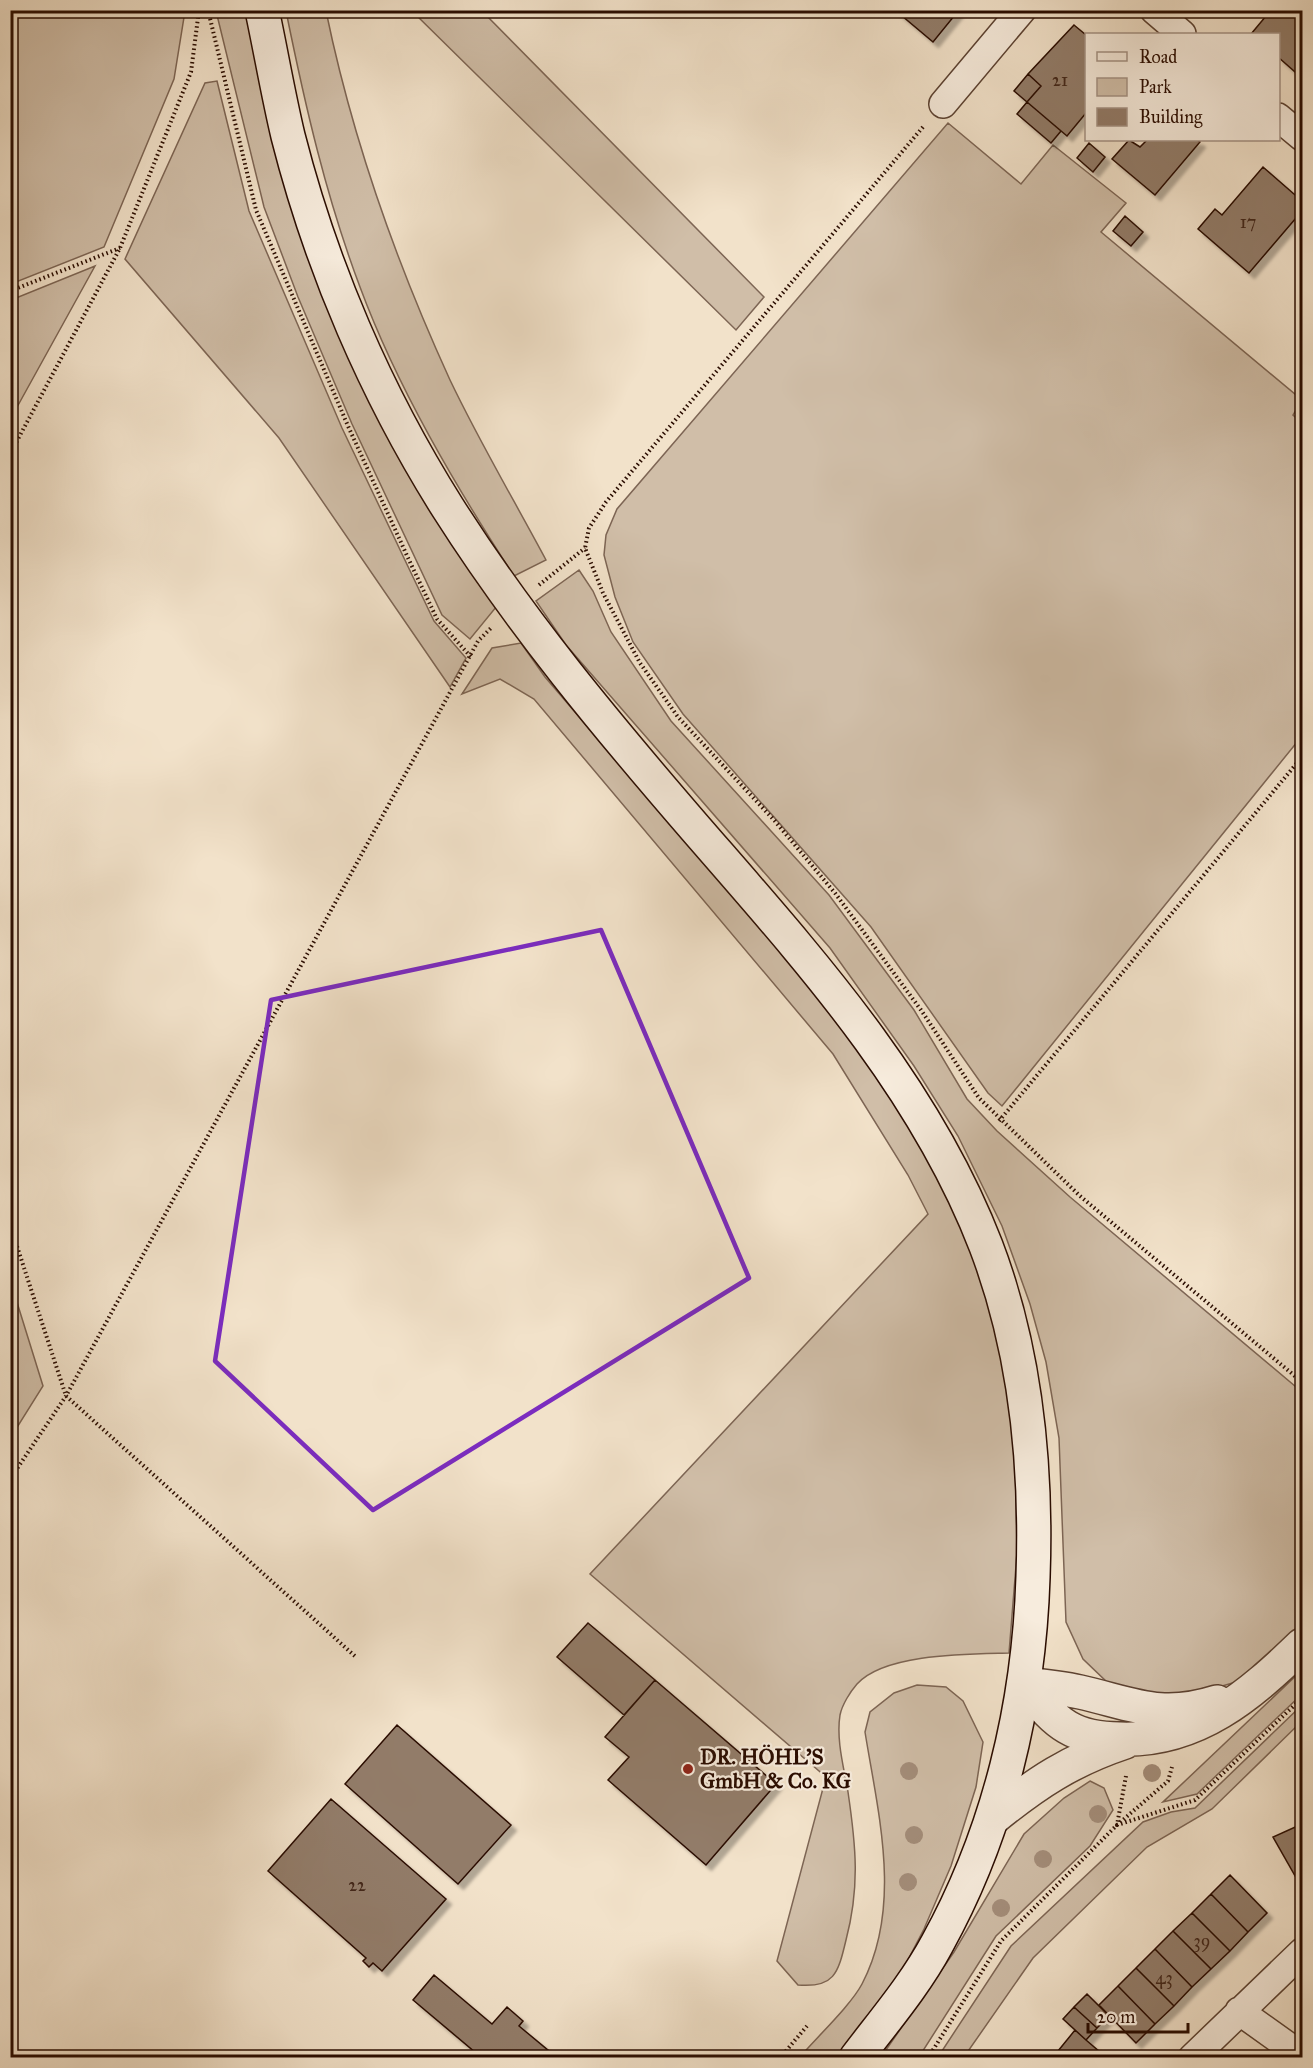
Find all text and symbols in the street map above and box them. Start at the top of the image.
legend [1085,33,1280,141]
text: Road [1139,46,1177,68]
house number: 21 [1052,69,1068,91]
text: Park [1139,76,1172,98]
text: Building [1139,106,1203,129]
house number: 17 [1240,211,1256,233]
place label: DR. HÖHL'S GmbH & Co. KG [700,1744,852,1794]
marker: DR. HÖHL'S GmbH & Co. KG [681,1762,695,1776]
house number: 22 [348,1874,366,1896]
house number: 39 [1194,1930,1210,1952]
house number: 43 [1155,1967,1173,1989]
scale bar [1088,1996,1188,2034]
text: 20 m [1097,2006,1135,2028]

